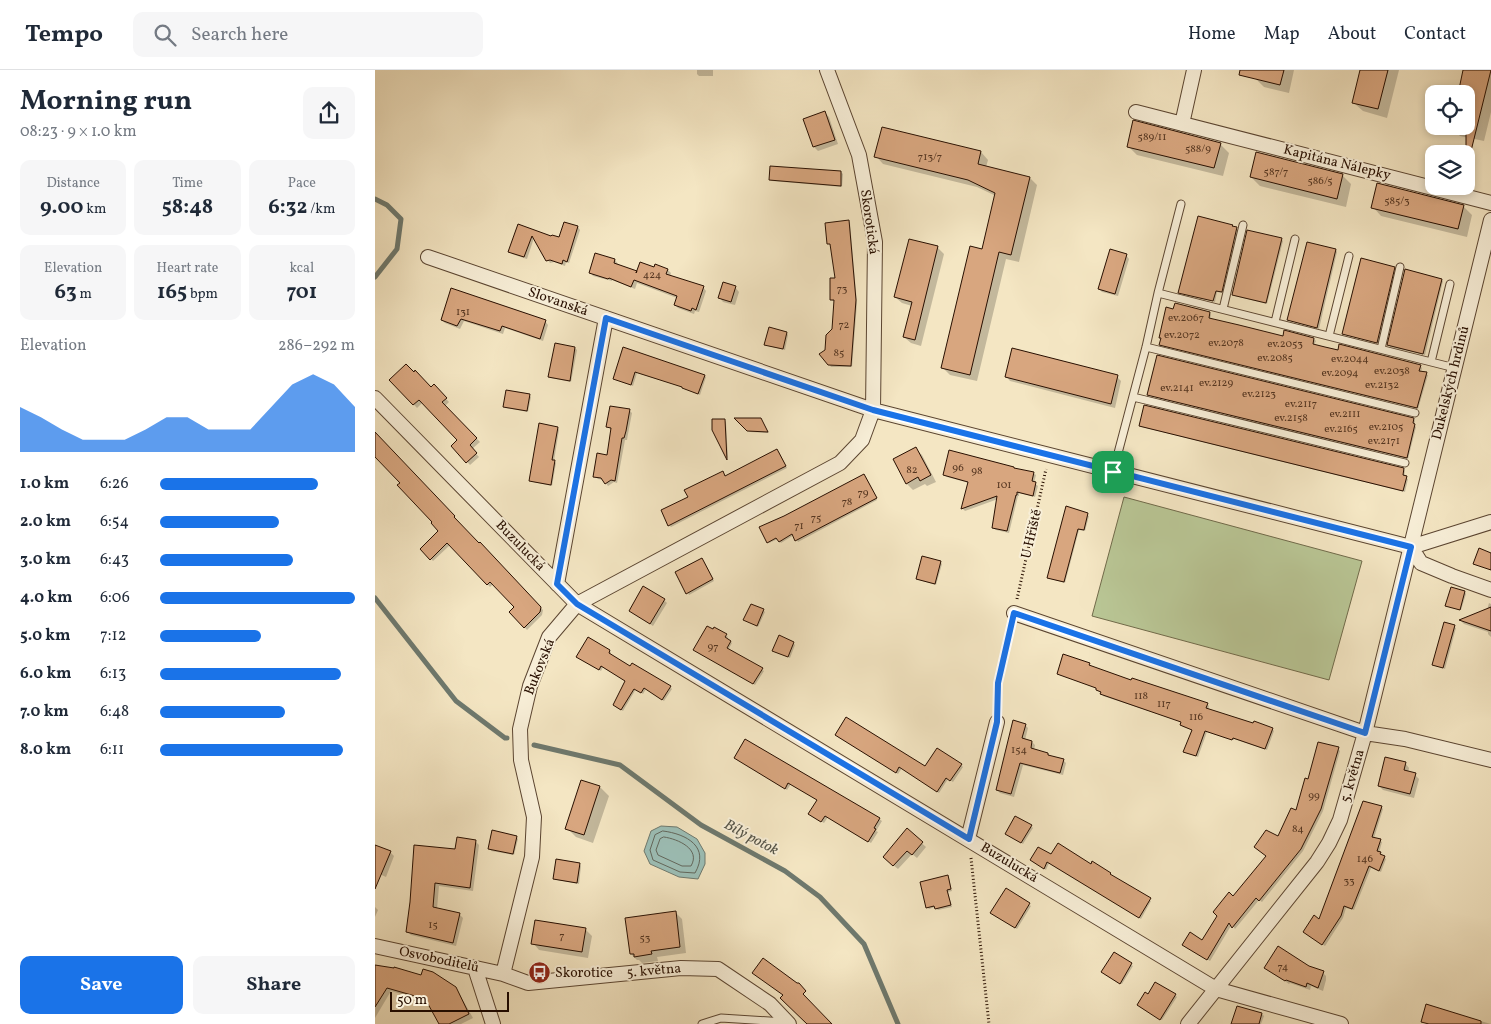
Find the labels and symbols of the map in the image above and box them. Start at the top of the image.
house number: 589/11 [1138,130,1166,145]
street label: Kapitána Nálepky [1281,140,1393,186]
house number: 588/9 [1185,142,1211,157]
house number: 713/7 [918,150,942,165]
house number: 587/7 [1264,165,1288,180]
house number: 586/5 [1307,174,1333,189]
street label: Skorotická [855,188,883,256]
house number: 585/3 [1384,194,1410,209]
house number: 424 [643,268,662,283]
house number: 73 [837,282,848,297]
street label: Slovanská [525,283,591,321]
house number: 131 [456,305,470,320]
house number: ev.2067 [1168,311,1204,326]
house number: 72 [838,318,850,333]
street label: Dukelských hrdinů [1428,324,1474,442]
house number: ev.2072 [1164,328,1200,343]
house number: ev.2078 [1208,336,1244,351]
house number: ev.2053 [1267,337,1303,352]
house number: 85 [834,346,844,361]
house number: ev.2085 [1257,351,1293,366]
house number: ev.2044 [1331,352,1369,367]
house number: ev.2038 [1374,364,1410,379]
house number: ev.2094 [1321,366,1359,381]
house number: ev.2129 [1199,376,1233,391]
house number: ev.2132 [1365,378,1399,393]
house number: ev.2141 [1160,381,1194,396]
house number: ev.2123 [1242,387,1276,402]
house number: ev.2117 [1285,397,1317,412]
house number: ev.2111 [1329,407,1361,422]
house number: ev.2158 [1274,411,1308,426]
house number: ev.2105 [1369,420,1403,435]
house number: ev.2165 [1324,422,1358,437]
house number: ev.2171 [1368,434,1400,449]
pin [1092,451,1134,493]
house number: 96 [952,461,964,476]
house number: 82 [906,463,918,478]
house number: 98 [971,464,983,479]
house number: 101 [996,478,1012,493]
house number: 79 [858,486,869,501]
house number: 78 [842,495,853,510]
street label: U Hřiště [1017,507,1047,561]
house number: 75 [811,511,821,526]
street label: Buzulucká [491,516,549,576]
house number: 71 [794,519,804,534]
street label: Bukovská [520,636,560,698]
house number: 97 [707,640,719,655]
house number: 118 [1134,689,1148,704]
house number: 117 [1157,697,1171,712]
house number: 116 [1189,710,1203,725]
house number: 154 [1011,743,1027,758]
street label: 5. května [1336,747,1370,805]
house number: 99 [1308,789,1320,804]
water label: Bílý potok [720,815,782,861]
house number: 84 [1292,822,1304,837]
street label: Buzulucká [977,838,1041,888]
house number: 146 [1357,852,1374,867]
house number: 33 [1343,874,1355,889]
house number: 15 [428,918,438,933]
house number: 7 [559,929,565,944]
house number: 53 [640,931,651,946]
street label: Osvoboditelů [397,942,481,978]
street label: 5. května [626,959,682,983]
house number: 74 [1278,960,1289,975]
bus stop icon: Skorotice [527,961,551,985]
place label: Skorotice [555,964,613,983]
scale bar [390,989,509,1012]

